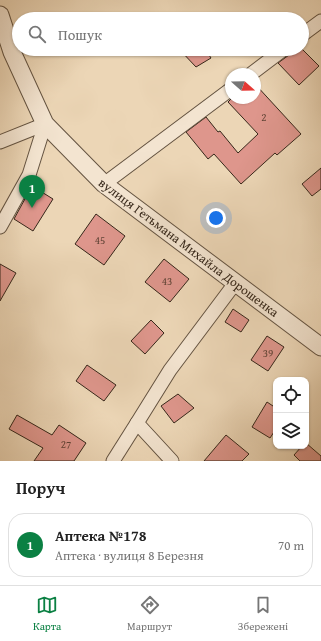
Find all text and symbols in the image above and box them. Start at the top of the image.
search box [12,12,309,56]
icon: search [26,23,48,45]
text: Пошук [58,24,102,45]
north arrow [225,68,261,104]
house number: 2 [261,109,267,125]
street label: вулиця Гетьмана Михайла Дорошенка [95,173,283,322]
pin: 1 [19,175,45,208]
your location [206,208,226,228]
house number: 45 [95,232,105,248]
house number: 43 [162,273,172,289]
house number: 39 [263,345,273,361]
map controls [273,377,309,449]
button: locate [273,377,309,413]
button: layers [273,413,309,449]
house number: 27 [61,436,71,452]
text: Поруч [16,475,65,500]
text: Аптека №178 [55,525,147,546]
text: 1 [27,536,33,555]
text: 70 m [278,536,304,555]
text: Аптека · вулиця 8 Березня [55,546,204,565]
tab: Карта [33,594,61,634]
tab: Маршрут [127,594,172,634]
tab: Збережені [238,594,288,634]

